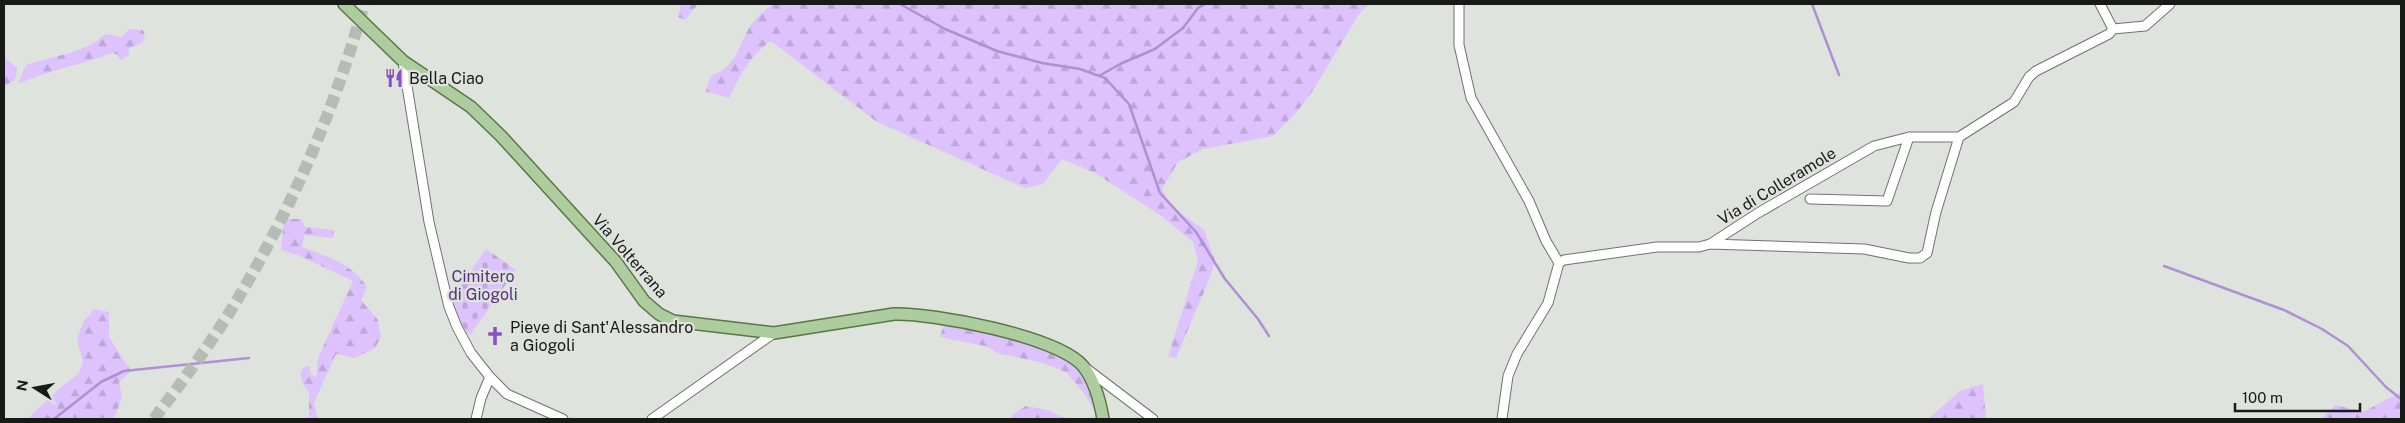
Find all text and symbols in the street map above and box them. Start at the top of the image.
restaurant icon: Bella Ciao [383,67,405,89]
place label: Bella Ciao [409,69,484,88]
street label: Via di Colleramole [1715,143,1839,229]
street label: Via Volterrana [589,210,671,302]
park label: Cimitero di Giogoli [448,267,518,304]
place label: Pieve di Sant'Alessandro a Giogoli [510,318,693,355]
church icon: Pieve di Sant'Alessandro a Giogoli [484,325,506,347]
north arrow [10,363,60,413]
text: N [13,379,31,392]
scale bar [2235,380,2360,412]
text: 100 m [2242,389,2283,406]

